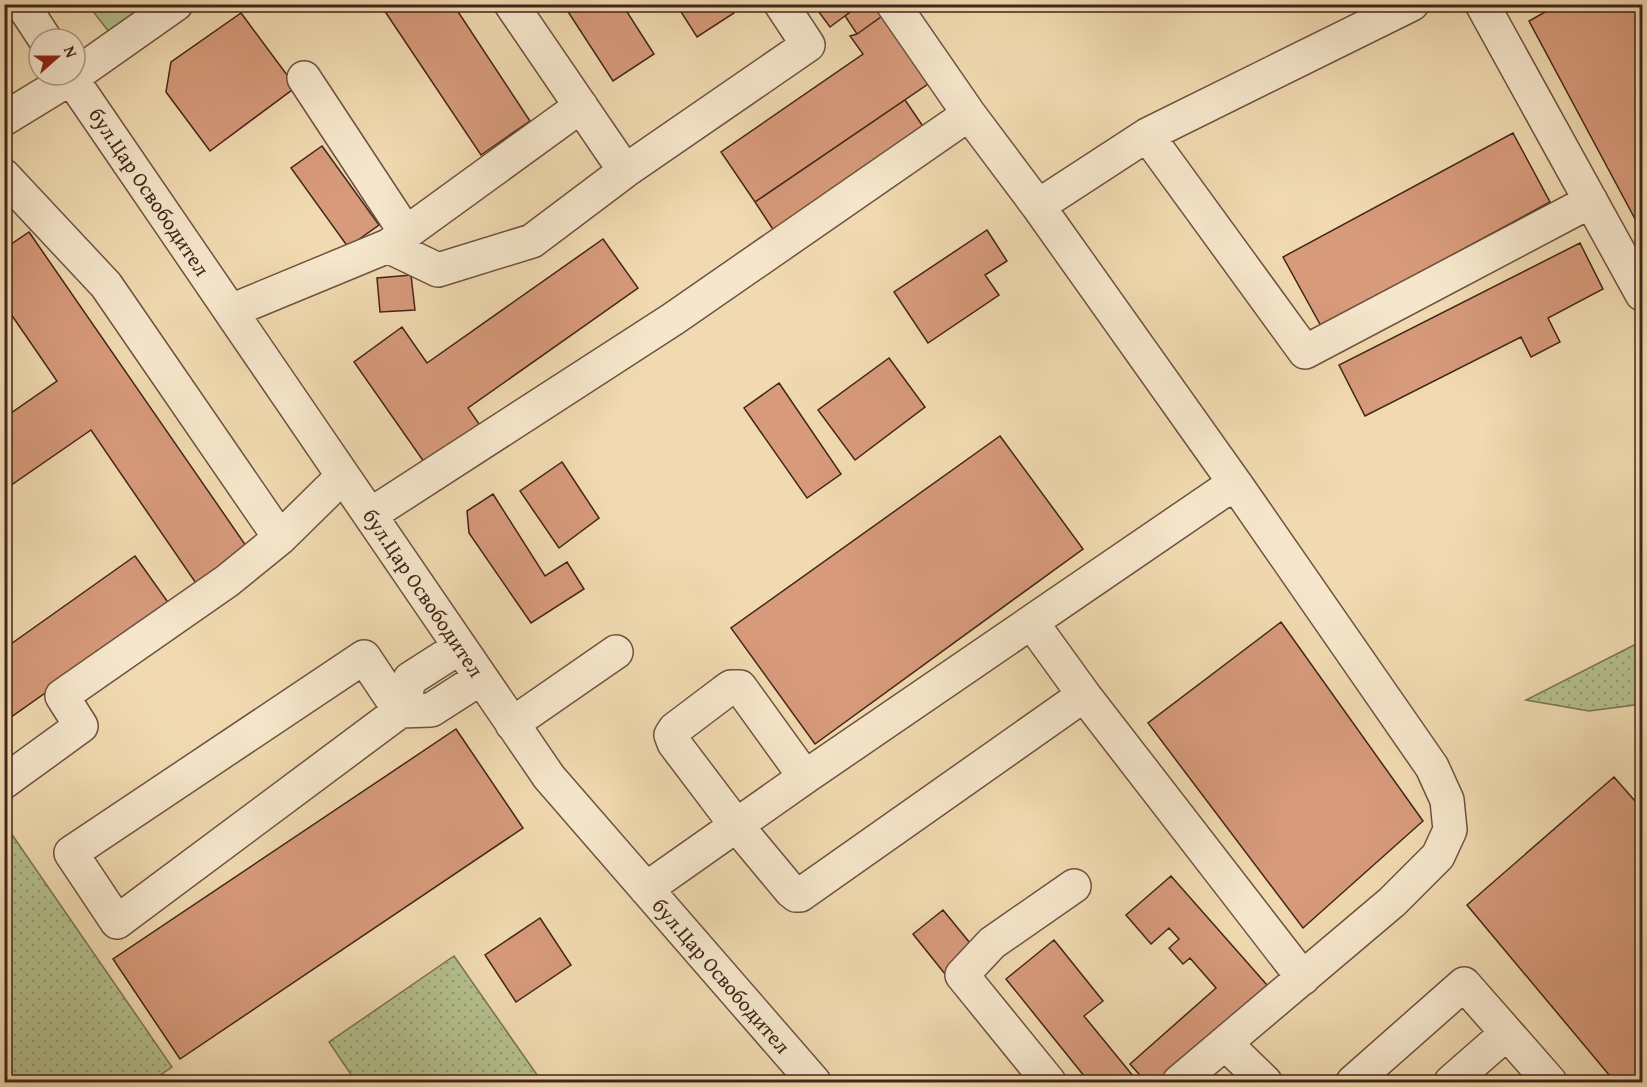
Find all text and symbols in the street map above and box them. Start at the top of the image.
north arrow [27,27,87,87]
text: N [58,42,84,61]
street label: бул.Цар Освободител [81,101,218,283]
street label: бул.Цар Освободител [355,502,492,684]
street label: бул.Цар Освободител [645,891,798,1061]

